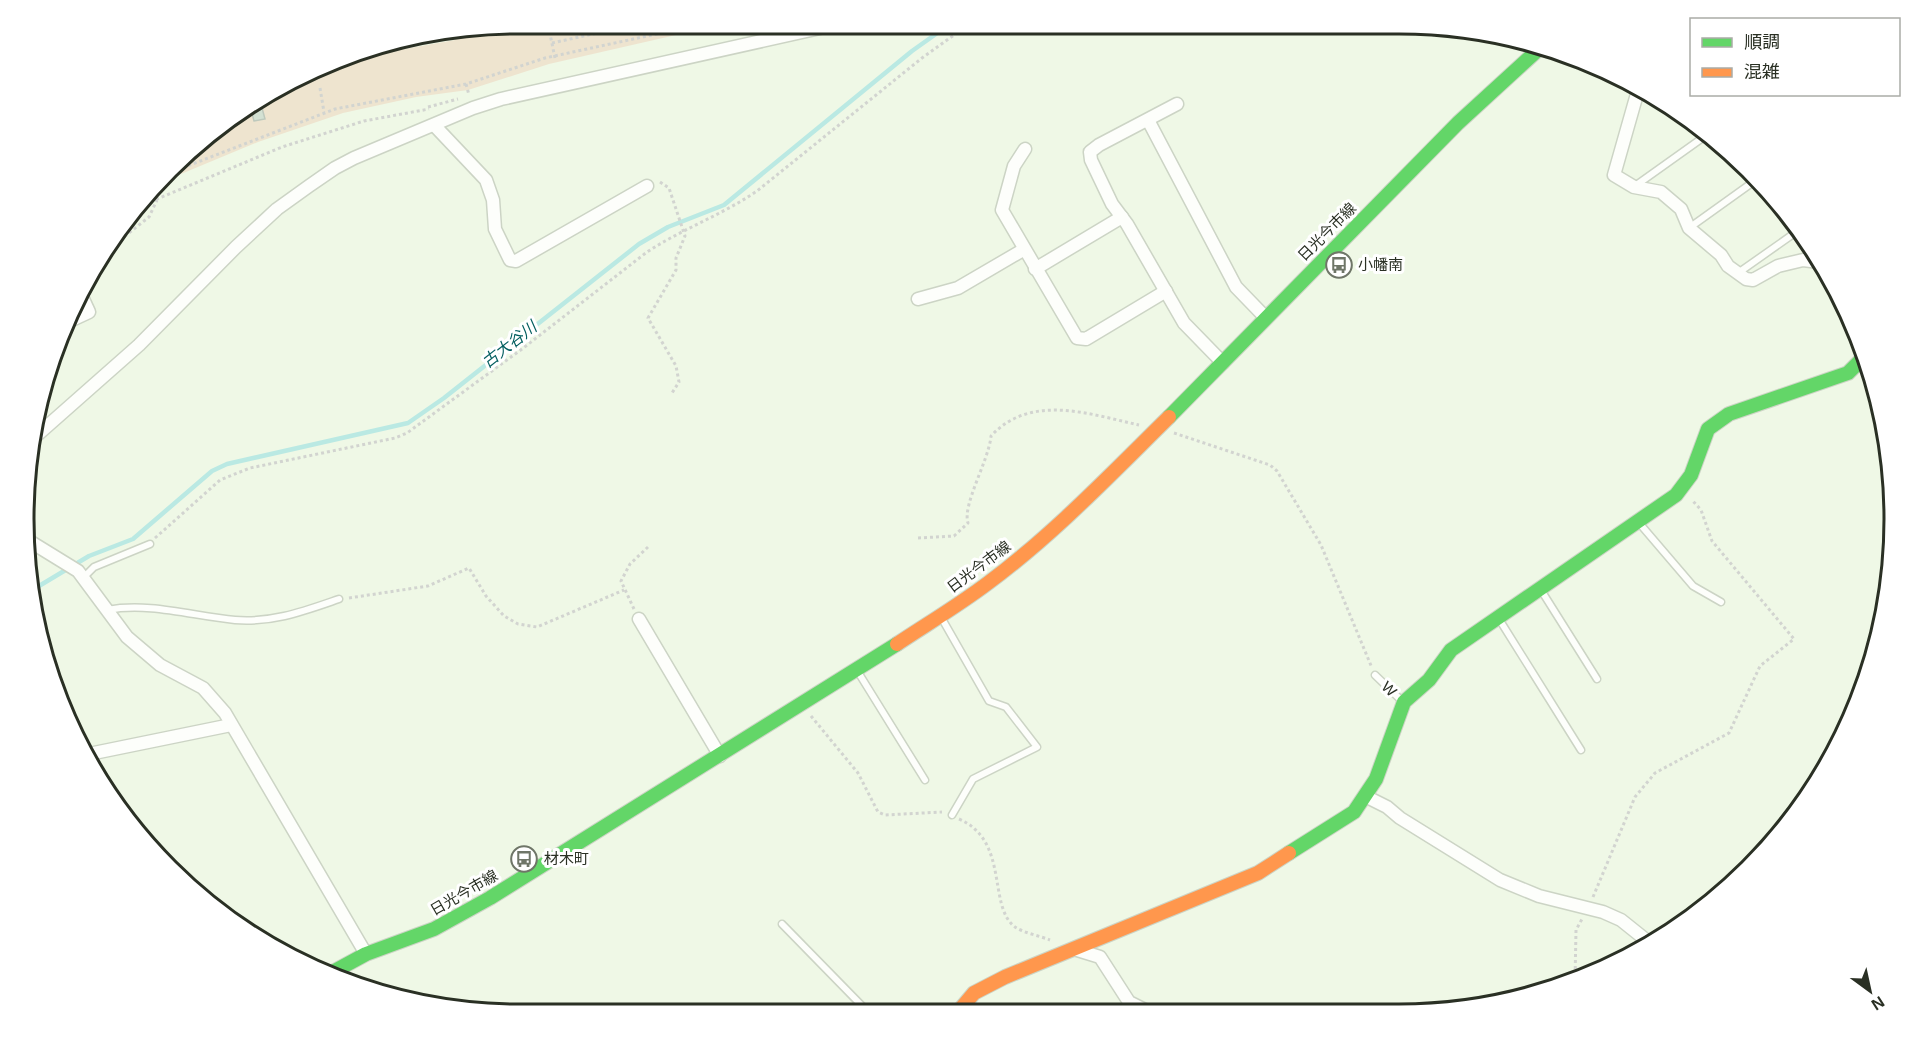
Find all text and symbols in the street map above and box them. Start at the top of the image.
legend [1690,18,1900,96]
text: 順調 [1744,32,1780,52]
text: 混雑 [1744,62,1780,82]
street label: 日光今市線 [1294,199,1359,264]
bus stop icon: 小幡南 [1324,250,1354,280]
place label: 小幡南 [1358,256,1403,273]
water label: 古大谷川 [479,317,541,371]
street label: 日光今市線 [944,537,1014,596]
street label: W [1378,678,1401,700]
bus stop icon: 材木町 [509,844,539,874]
place label: 材木町 [544,850,589,867]
street label: 日光今市線 [427,866,500,919]
north arrow [1840,961,1900,1021]
text: N [1868,993,1887,1013]

